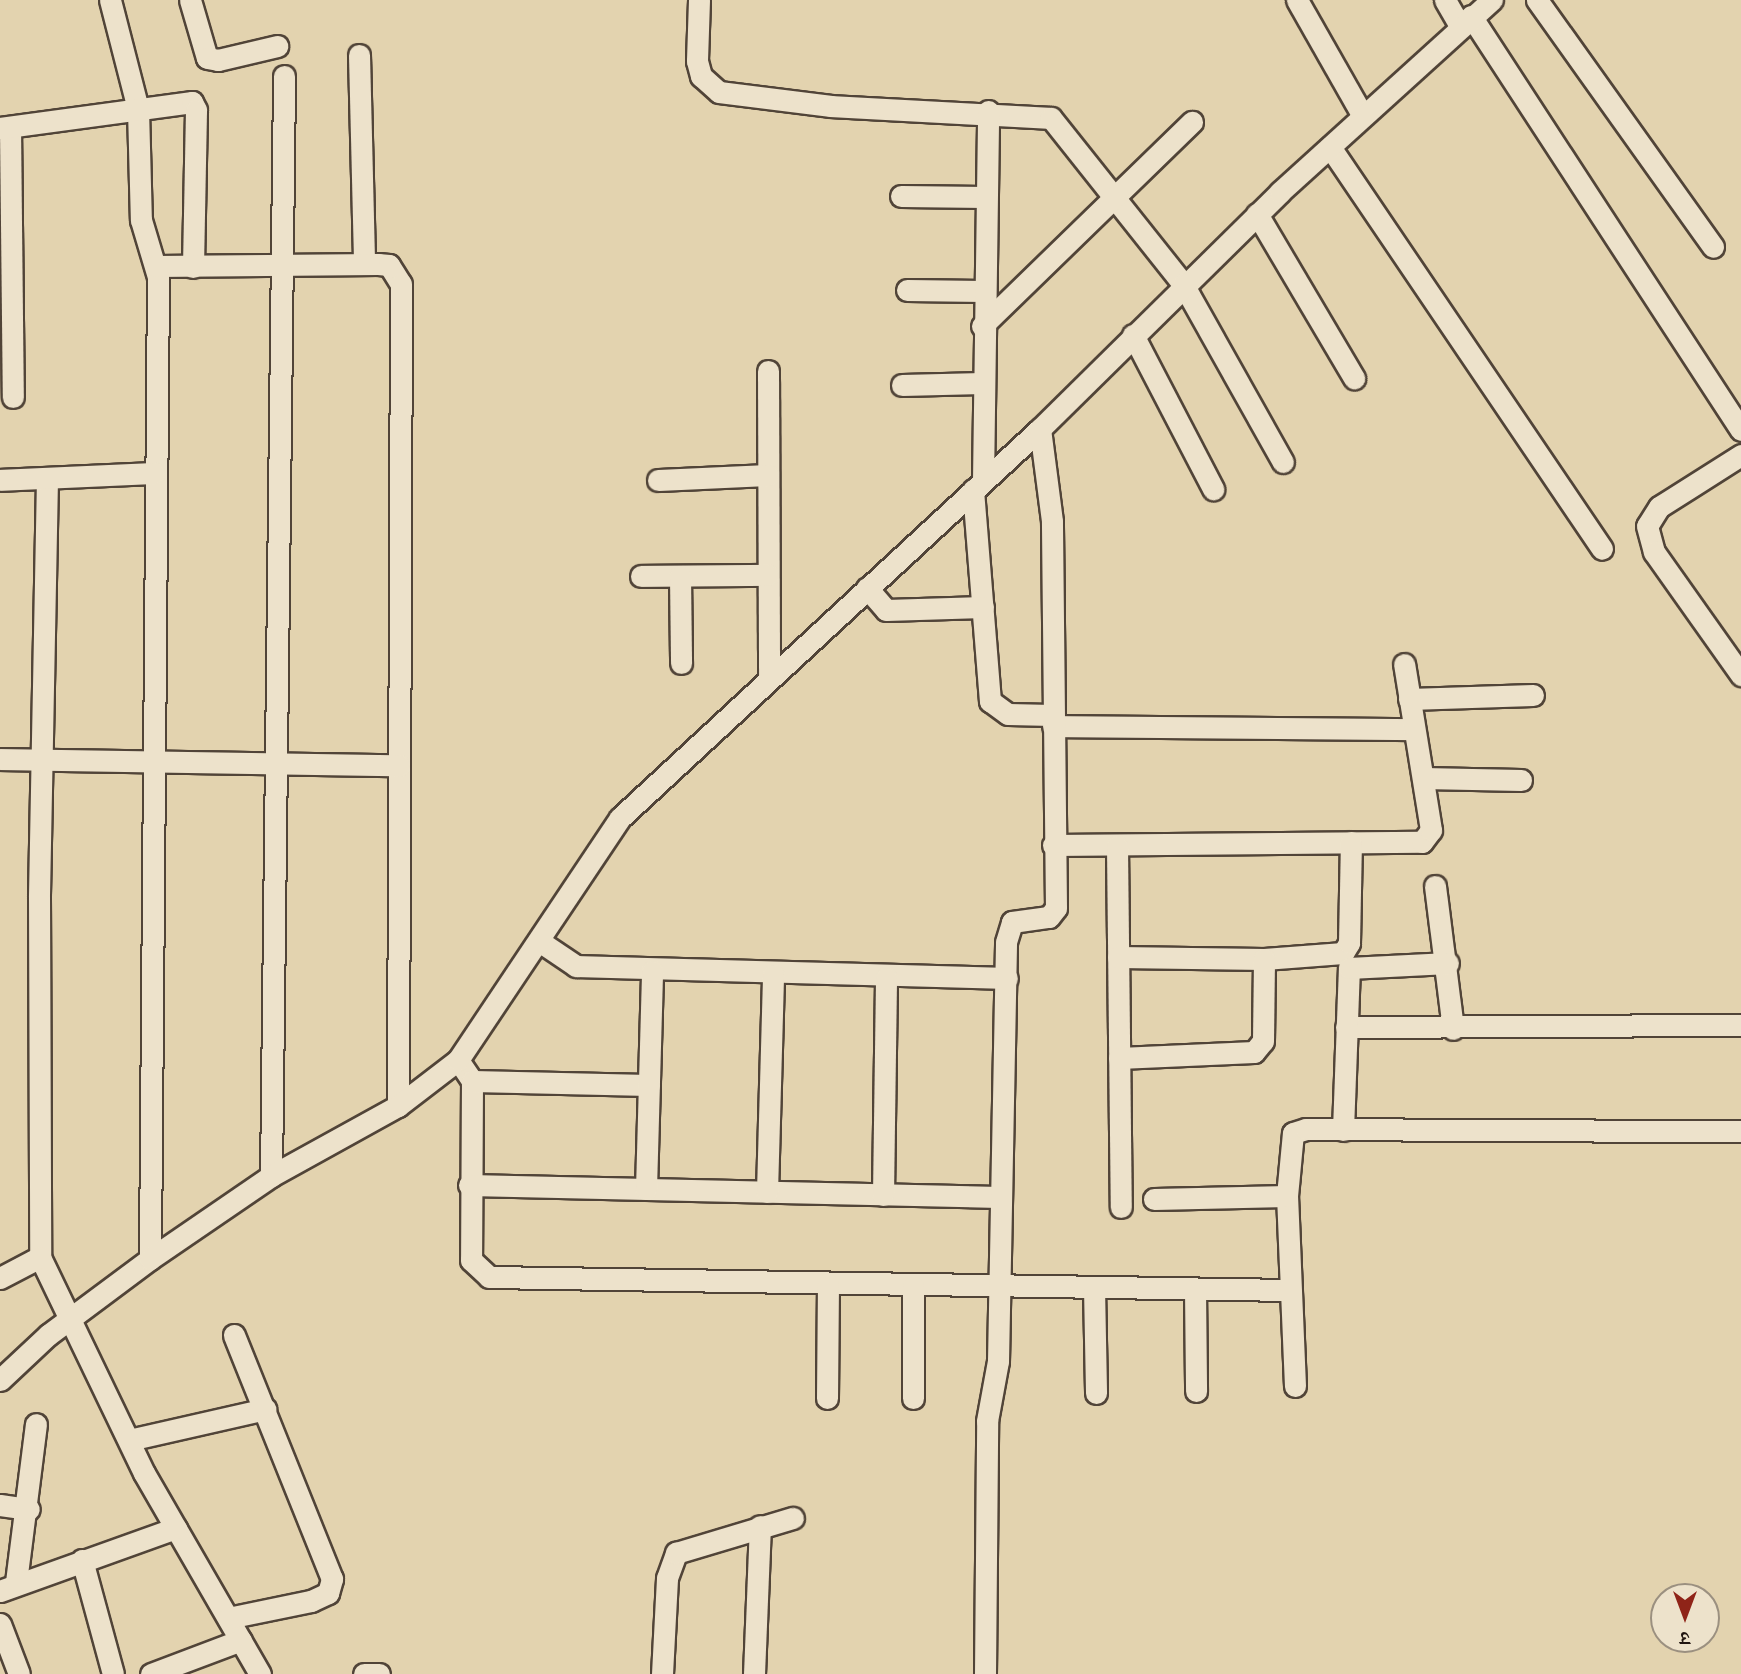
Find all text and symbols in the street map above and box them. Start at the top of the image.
north arrow [1650,1583,1720,1653]
text: उ [1680,1624,1690,1650]

